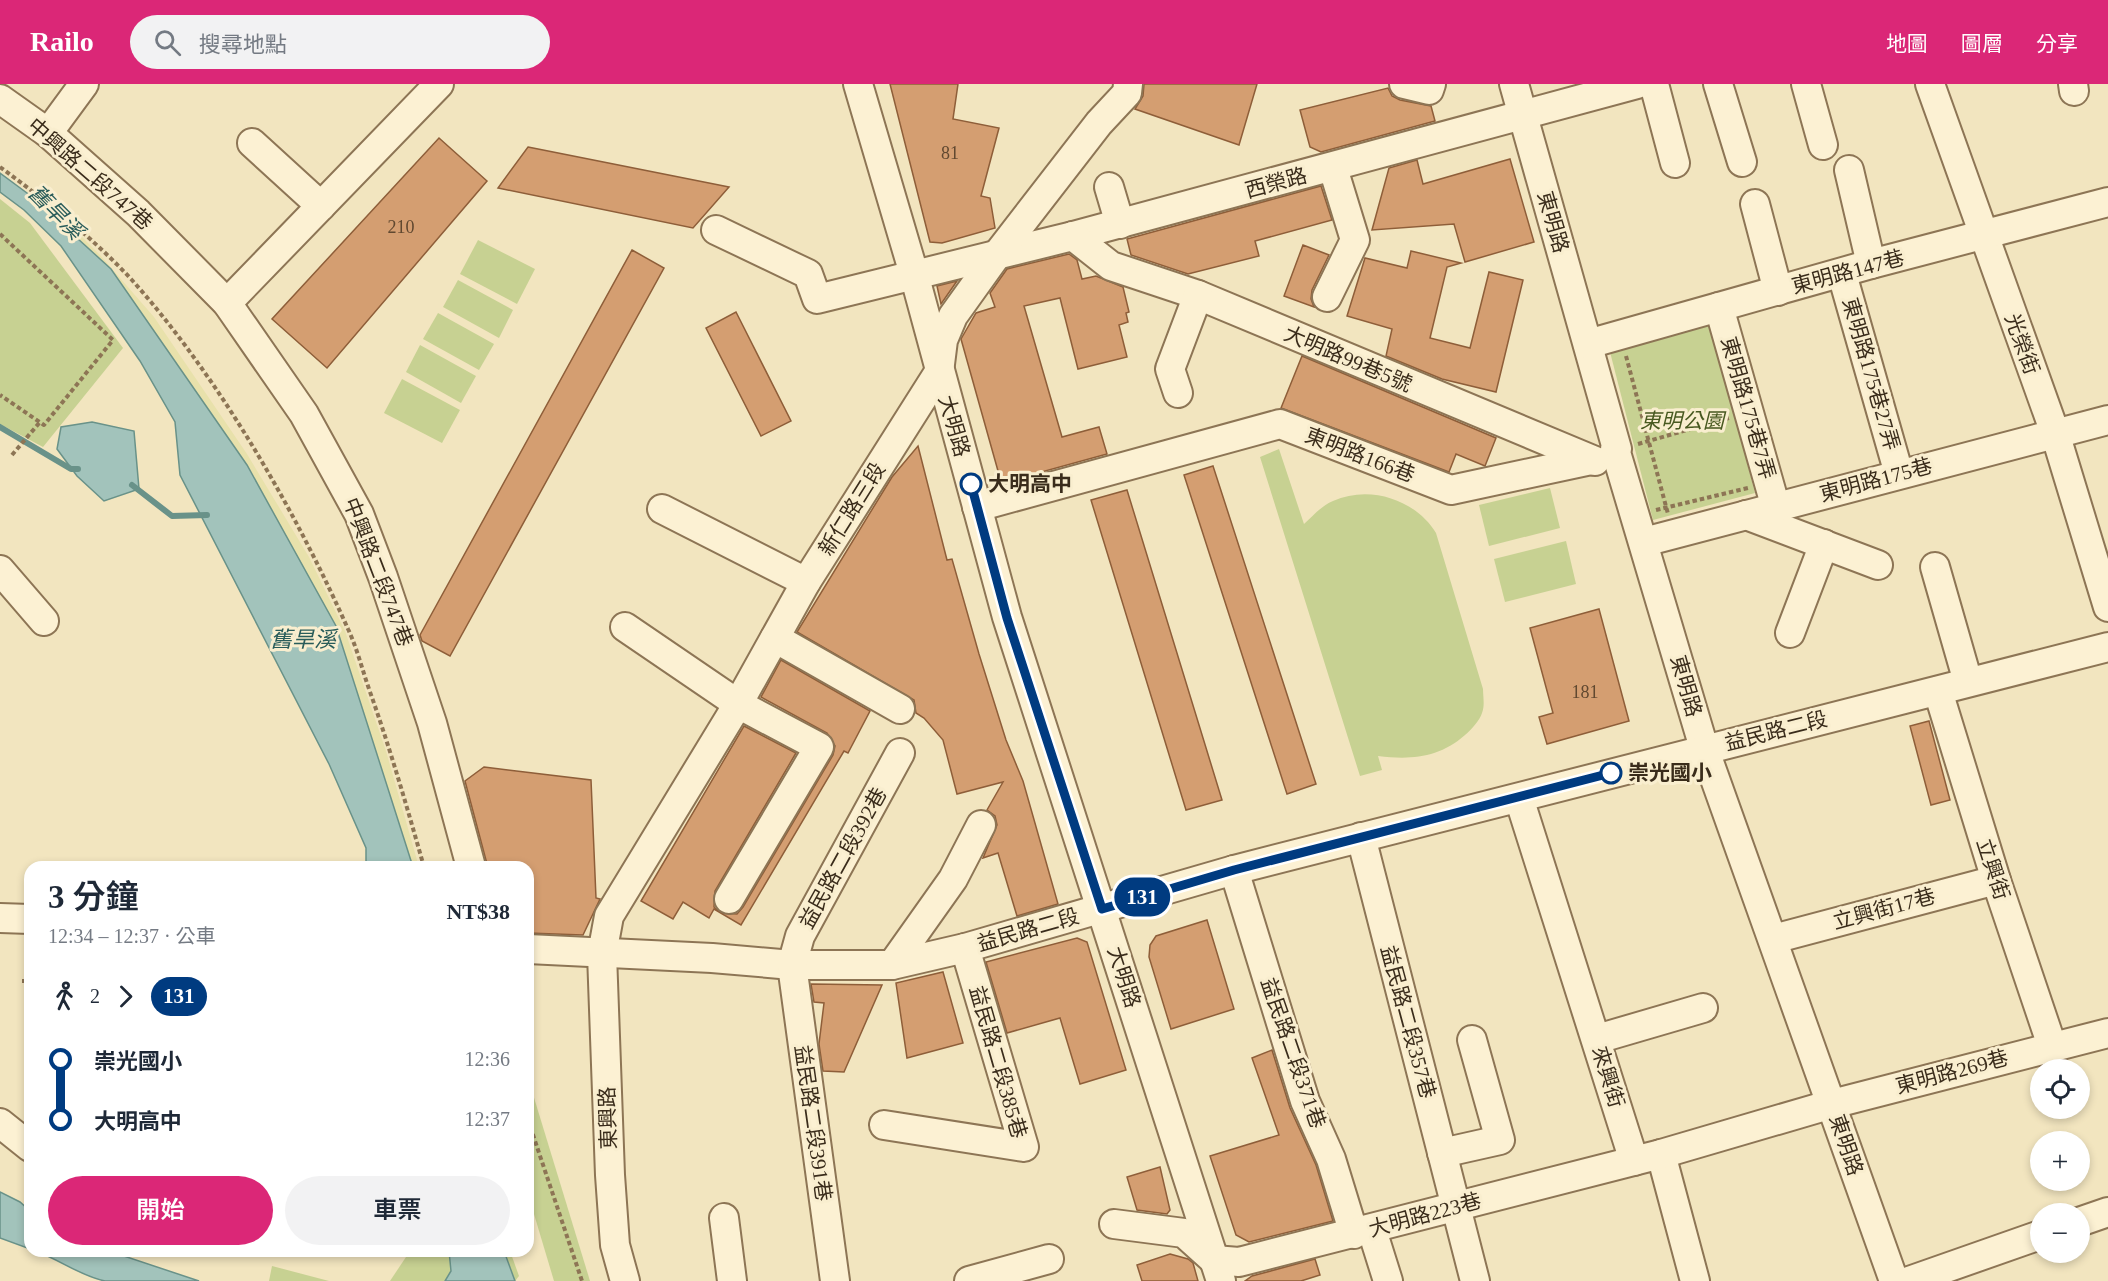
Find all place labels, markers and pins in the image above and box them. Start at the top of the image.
place label: 大明高中 [988,472,1072,496]
marker: 大明高中 [960,473,982,495]
place label: 崇光國小 [1628,761,1712,785]
marker: 崇光國小 [1600,762,1622,784]

